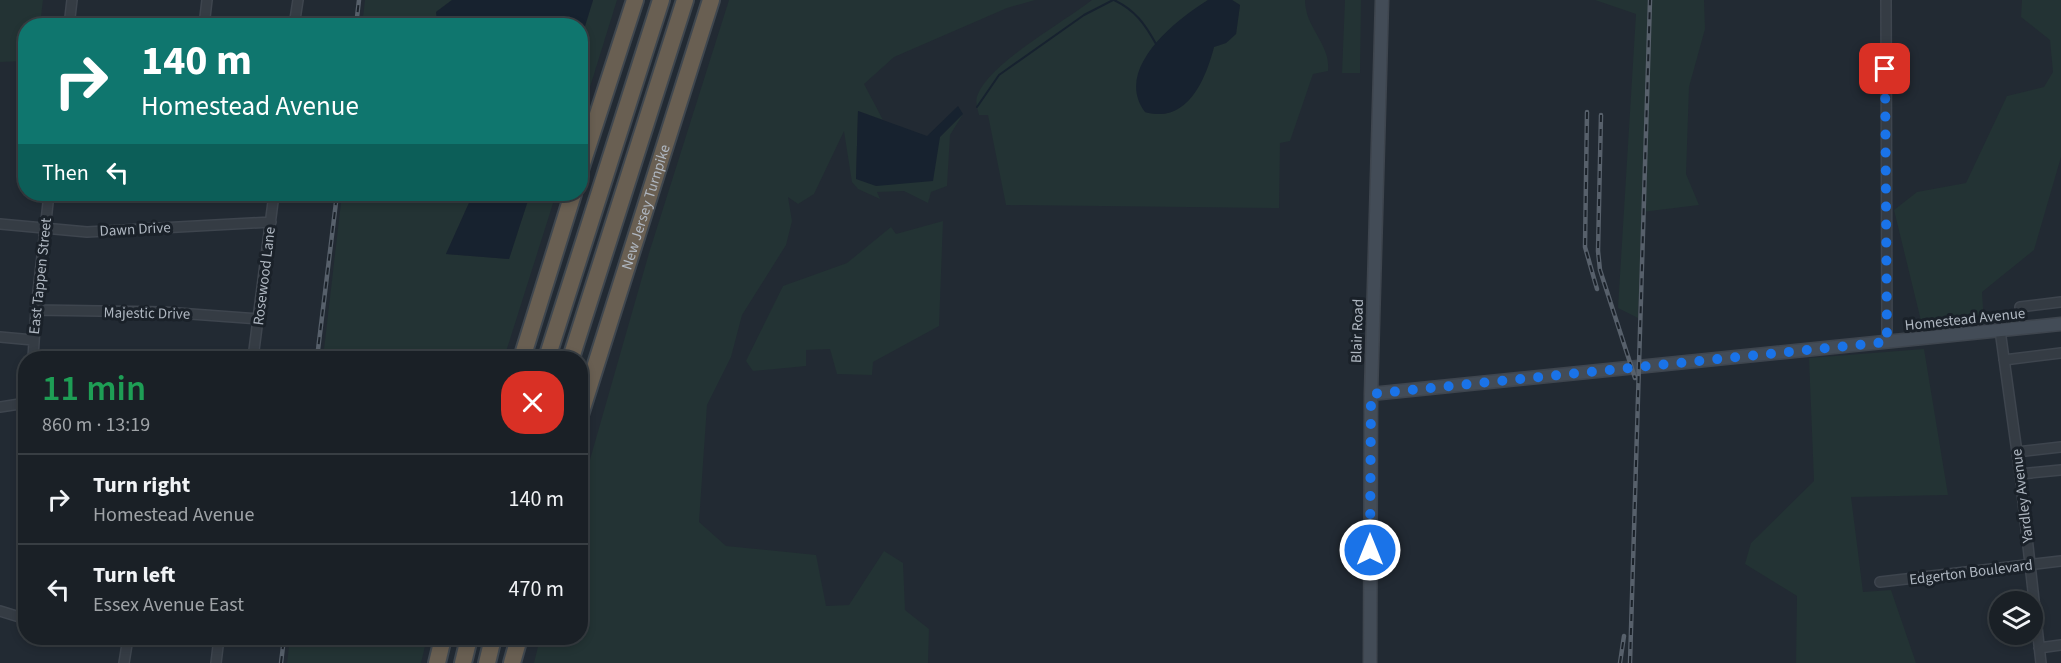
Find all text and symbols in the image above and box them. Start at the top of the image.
text: 140 m [141,31,252,91]
icon: right [42,42,120,120]
pin [1859,43,1910,94]
icon: arrive [1868,52,1901,85]
text: Homestead Avenue [141,87,359,126]
street label: New Jersey Turnpike [616,142,676,273]
icon: left [101,156,134,189]
text: Then [42,157,89,189]
street label: East Tappen Street [24,217,57,335]
street label: Dawn Drive [99,217,171,242]
street label: Rosewood Lane [248,226,281,327]
street label: Blair Road [1346,299,1369,364]
street label: Majestic Drive [103,302,191,325]
street label: Homestead Avenue [1904,303,2026,336]
text: 11 min [42,363,146,414]
button: close [501,371,564,434]
text: 860 m · 13:19 [42,411,150,439]
street label: Yardley Avenue [2006,448,2039,545]
text: Turn right [93,469,190,501]
icon: right [42,483,75,516]
text: 140 m [509,483,564,515]
text: Homestead Avenue [93,501,254,529]
position arrow [1338,518,1402,582]
street label: Edgerton Boulevard [1908,554,2034,590]
text: Turn left [93,559,175,591]
icon: left [42,573,75,606]
text: 470 m [509,573,564,605]
text: Essex Avenue East [93,591,244,619]
map controls [1989,591,2043,645]
button: layers [1989,591,2043,645]

